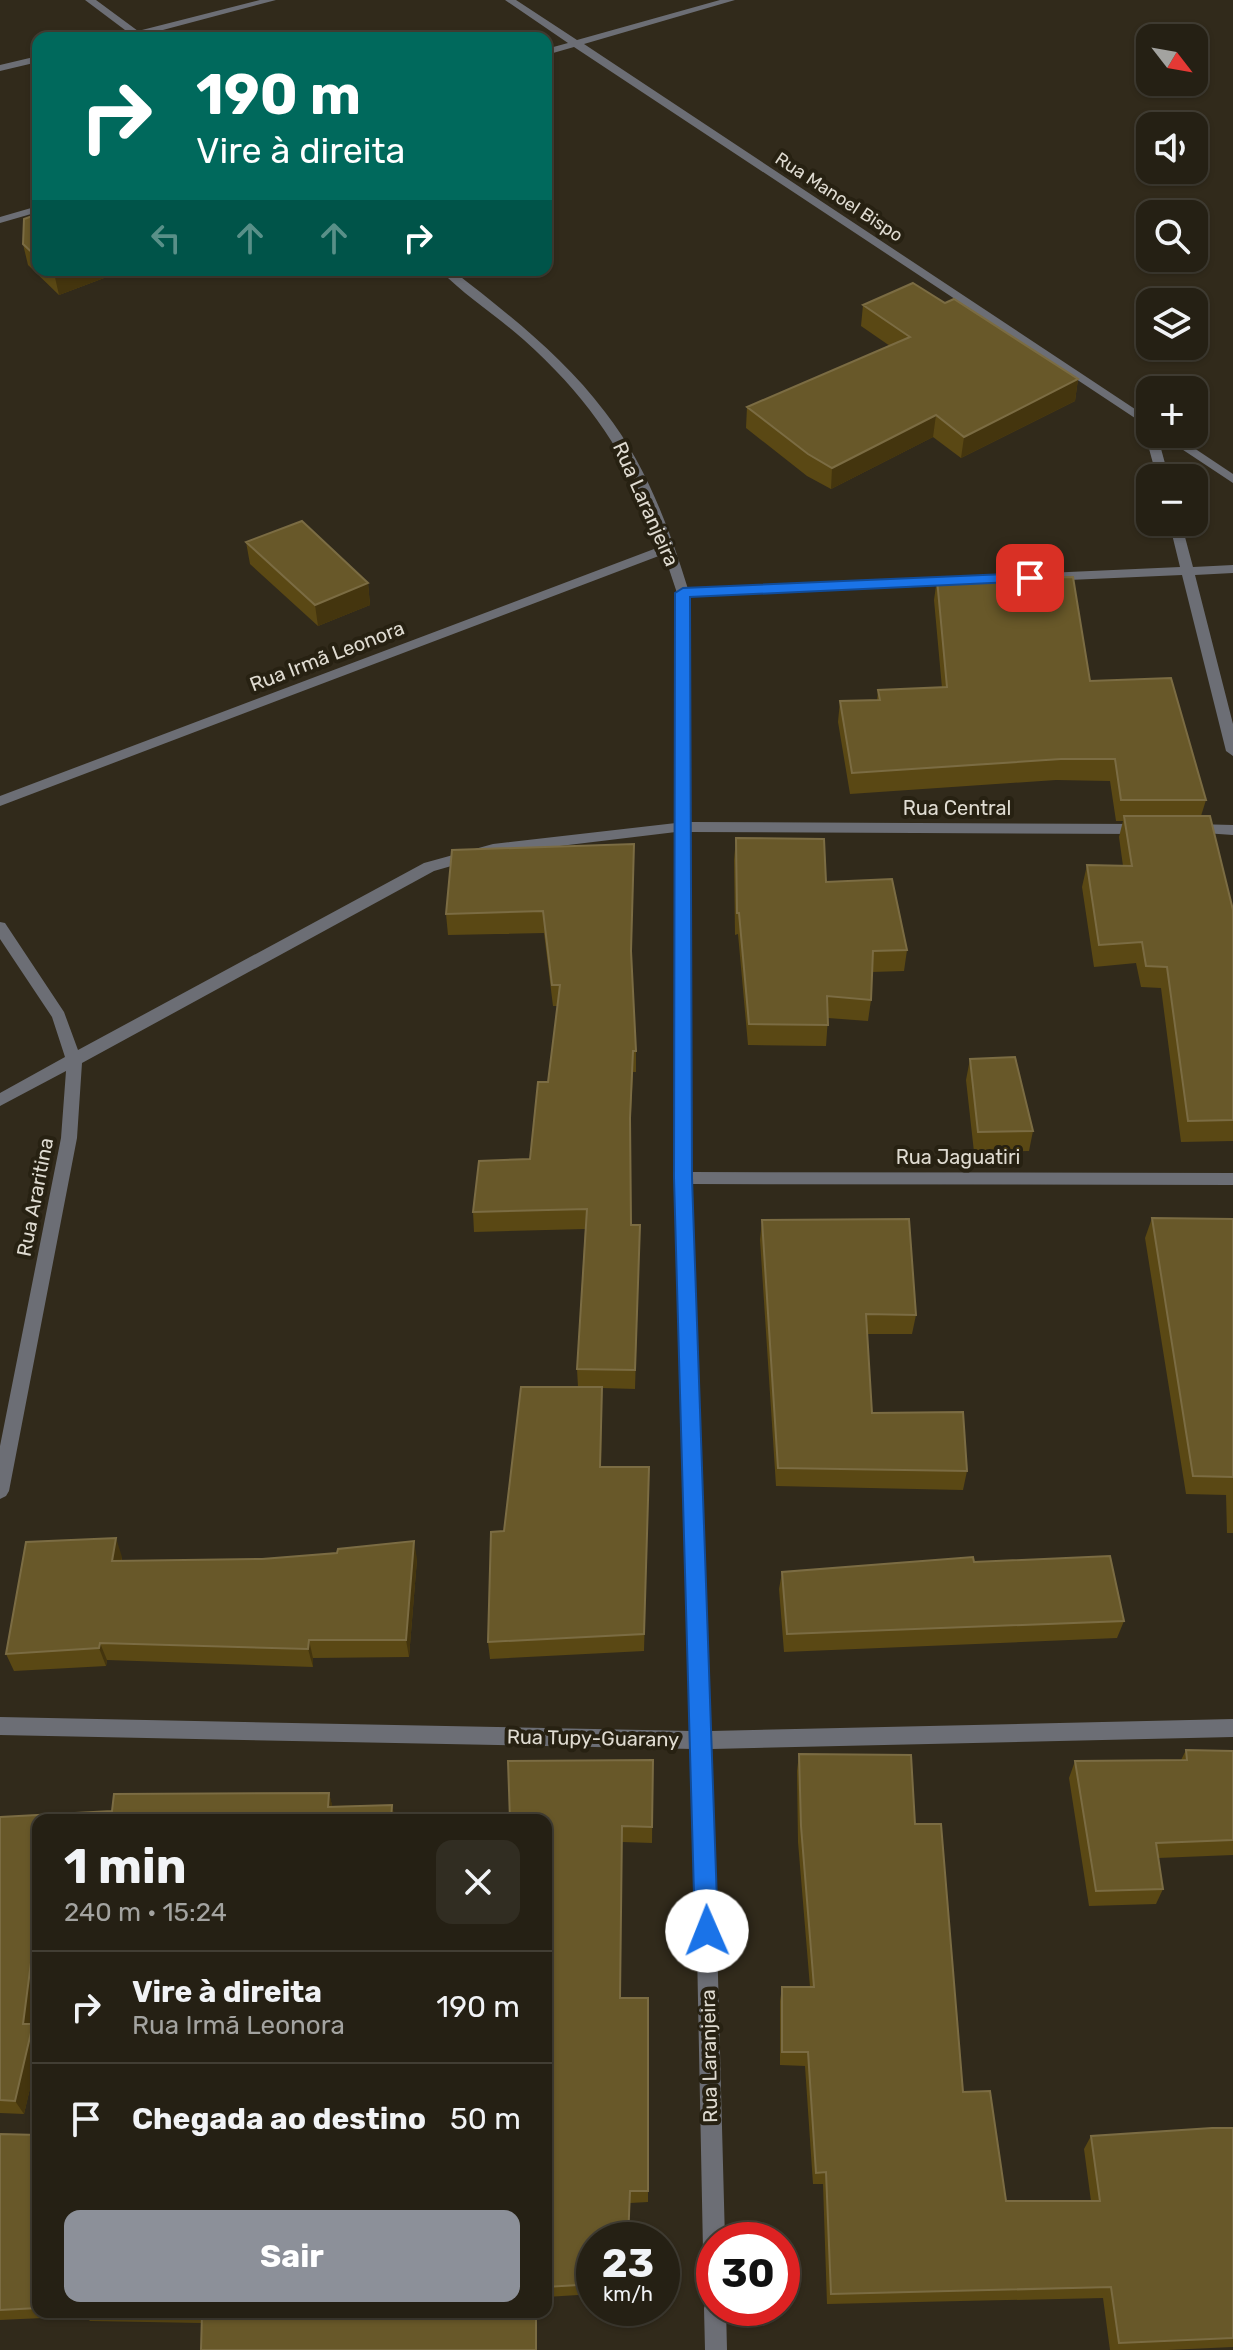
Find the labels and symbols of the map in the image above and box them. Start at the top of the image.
north arrow [1136,24,1208,96]
street label: Rua Manoel Bispo [771,147,907,247]
street label: Rua Laranjeira [608,438,684,570]
pin [996,544,1064,612]
street label: Rua Irmã Leonora [246,615,408,697]
street label: Rua Central [903,796,1011,820]
street label: Rua Araritina [12,1135,58,1259]
street label: Rua Jaguatiri [896,1145,1020,1169]
street label: Rua Tupy-Guarany [507,1724,679,1752]
position arrow [665,1889,749,1973]
street label: Rua Laranjeira [696,1989,722,2123]
speed limit sign: 30 [696,2222,800,2326]

